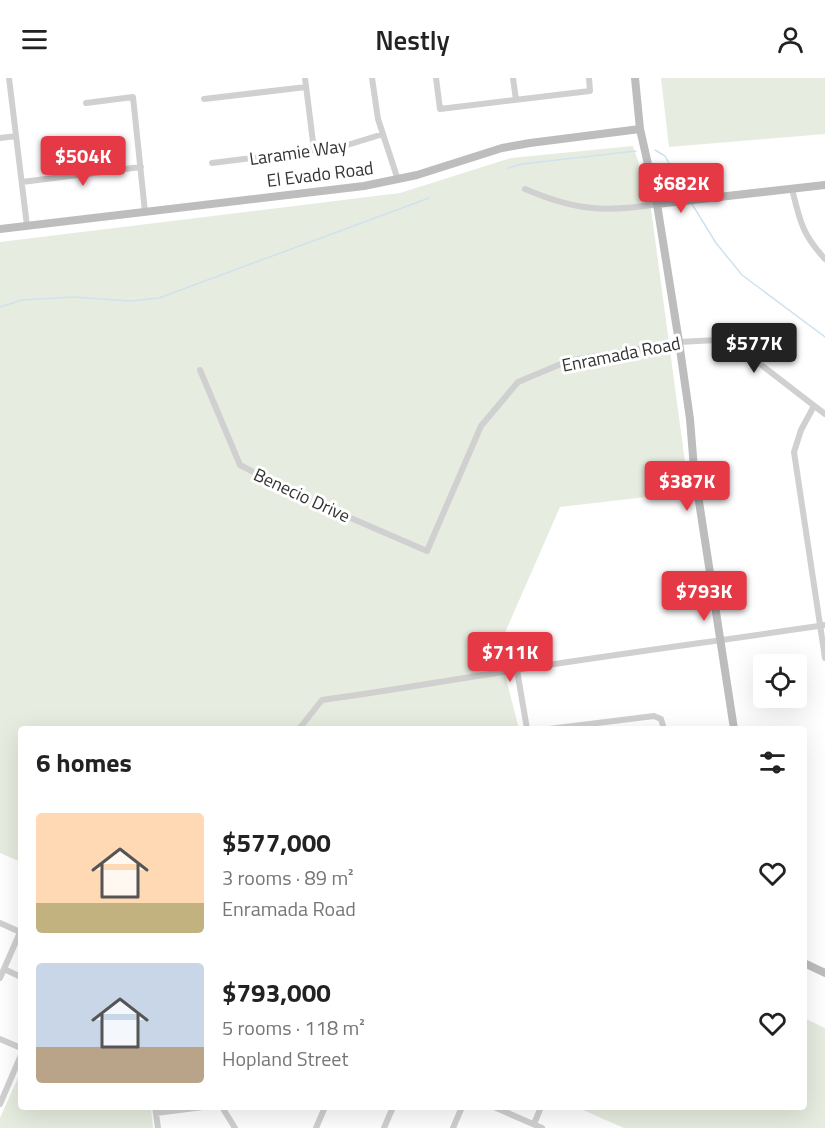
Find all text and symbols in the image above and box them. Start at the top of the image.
text: Nestly [375,19,450,60]
icon: menu [18,23,51,56]
icon: person [774,23,807,56]
street label: Laramie Way [247,132,349,172]
pin: $504K [41,136,125,187]
text: $504K [55,140,111,171]
street label: El Evado Road [265,154,375,194]
pin: $682K [639,163,723,214]
text: $682K [653,167,709,198]
pin: $577K [712,323,796,374]
text: $577K [726,327,782,358]
street label: Enramada Road [559,329,683,379]
street label: Benecio Drive [249,461,355,529]
pin: $387K [645,461,729,512]
text: $387K [659,465,715,496]
pin: $793K [662,571,746,622]
text: $793K [676,575,732,606]
pin: $711K [468,632,552,683]
text: $711K [482,636,538,667]
map controls [753,654,807,708]
button: locate [753,654,807,708]
text: 6 homes [36,743,132,782]
icon: filters [756,746,789,779]
text: $577,000 [222,823,331,862]
icon: home [84,837,156,909]
icon: heart [756,857,789,890]
text: 3 rooms · 89 m² [222,862,354,893]
text: Enramada Road [222,893,356,924]
text: $793,000 [222,973,331,1012]
icon: home [84,987,156,1059]
icon: heart [756,1007,789,1040]
text: 5 rooms · 118 m² [222,1012,365,1043]
text: Hopland Street [222,1043,348,1074]

